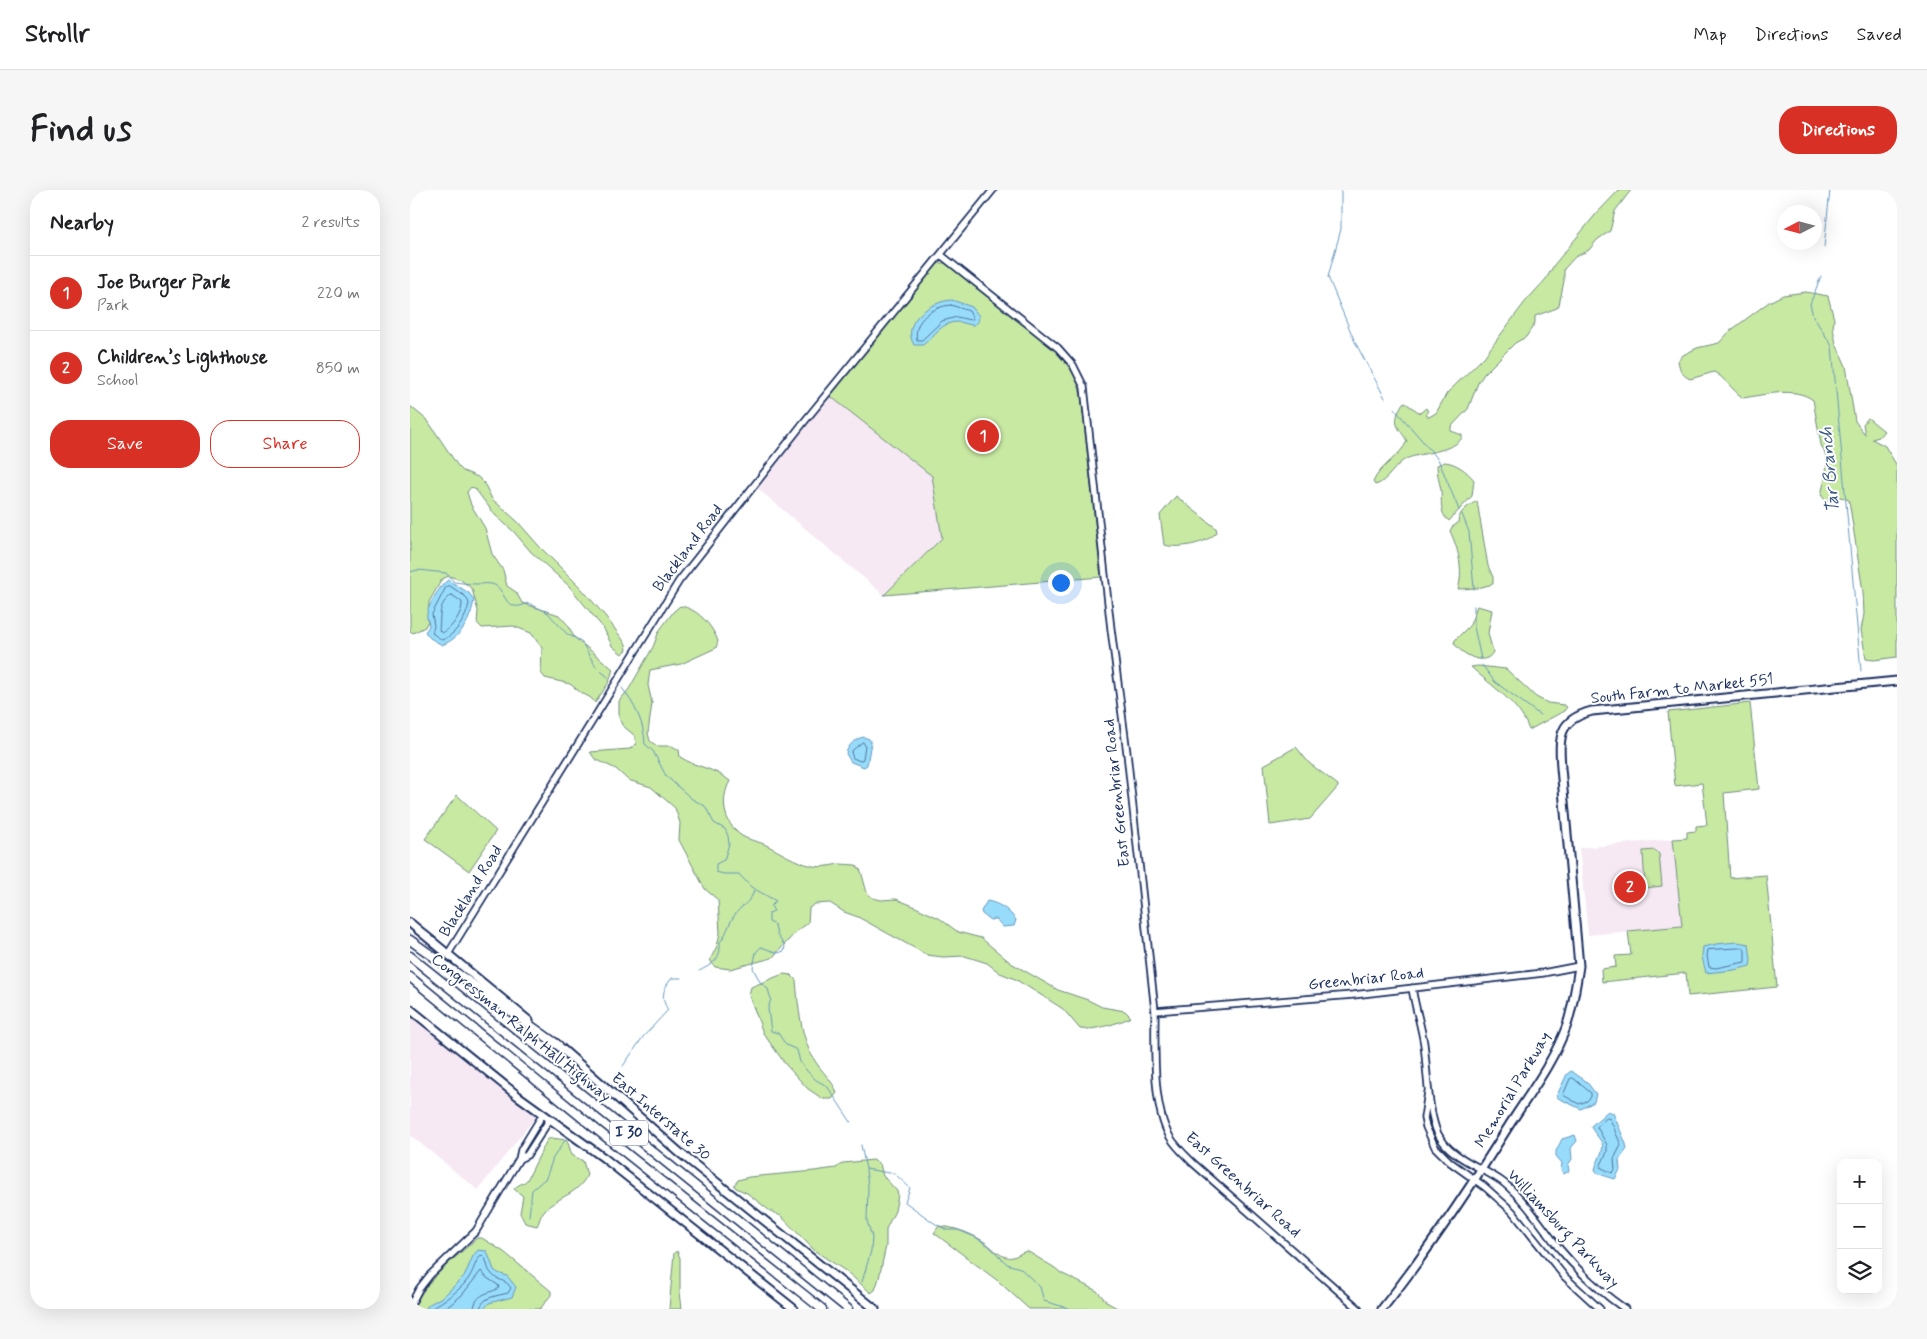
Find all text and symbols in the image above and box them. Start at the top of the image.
text: Strollr [25,19,89,50]
text: Map [1694,23,1727,47]
text: Directions [1755,23,1829,47]
text: Saved [1857,23,1902,47]
button: Directions [1779,106,1897,154]
text: Find us [30,107,132,153]
north arrow [1777,205,1822,250]
text: Nearby [50,209,114,237]
text: 2 results [302,212,360,233]
text: Joe Burger Park [97,270,230,295]
text: 1 [62,283,70,304]
text: 220 m [317,283,360,304]
text: Park [97,295,129,316]
text: Children’s Lighthouse [97,345,268,370]
text: 2 [62,358,70,379]
text: 850 m [316,358,360,379]
text: School [97,370,138,391]
pin: 1 [967,417,999,455]
button: Save [50,420,200,468]
button: Share [210,420,360,468]
water label: Tar Branch [1814,426,1846,514]
street label: Blackland Road [648,500,728,596]
your location [1048,570,1074,596]
street label: South Farm to Market 551 [1590,669,1774,709]
street label: East Greenbriar Road [1099,718,1135,868]
street label: Blackland Road [434,841,508,941]
pin: 2 [1614,868,1646,906]
street label: Congressman Ralph Hall Highway [426,949,615,1108]
street label: Greenbriar Road [1307,962,1425,996]
street label: Memorial Parkway [1470,1028,1556,1152]
street label: East Interstate 30 [607,1068,715,1166]
road number: I 30 [610,1120,648,1146]
street label: East Greenbriar Road [1181,1127,1305,1243]
map controls [1837,1159,1882,1294]
button: + [1837,1159,1882,1204]
street label: Williamsburg Parkway [1502,1165,1624,1294]
button: − [1837,1204,1882,1249]
button: layers [1837,1249,1882,1294]

